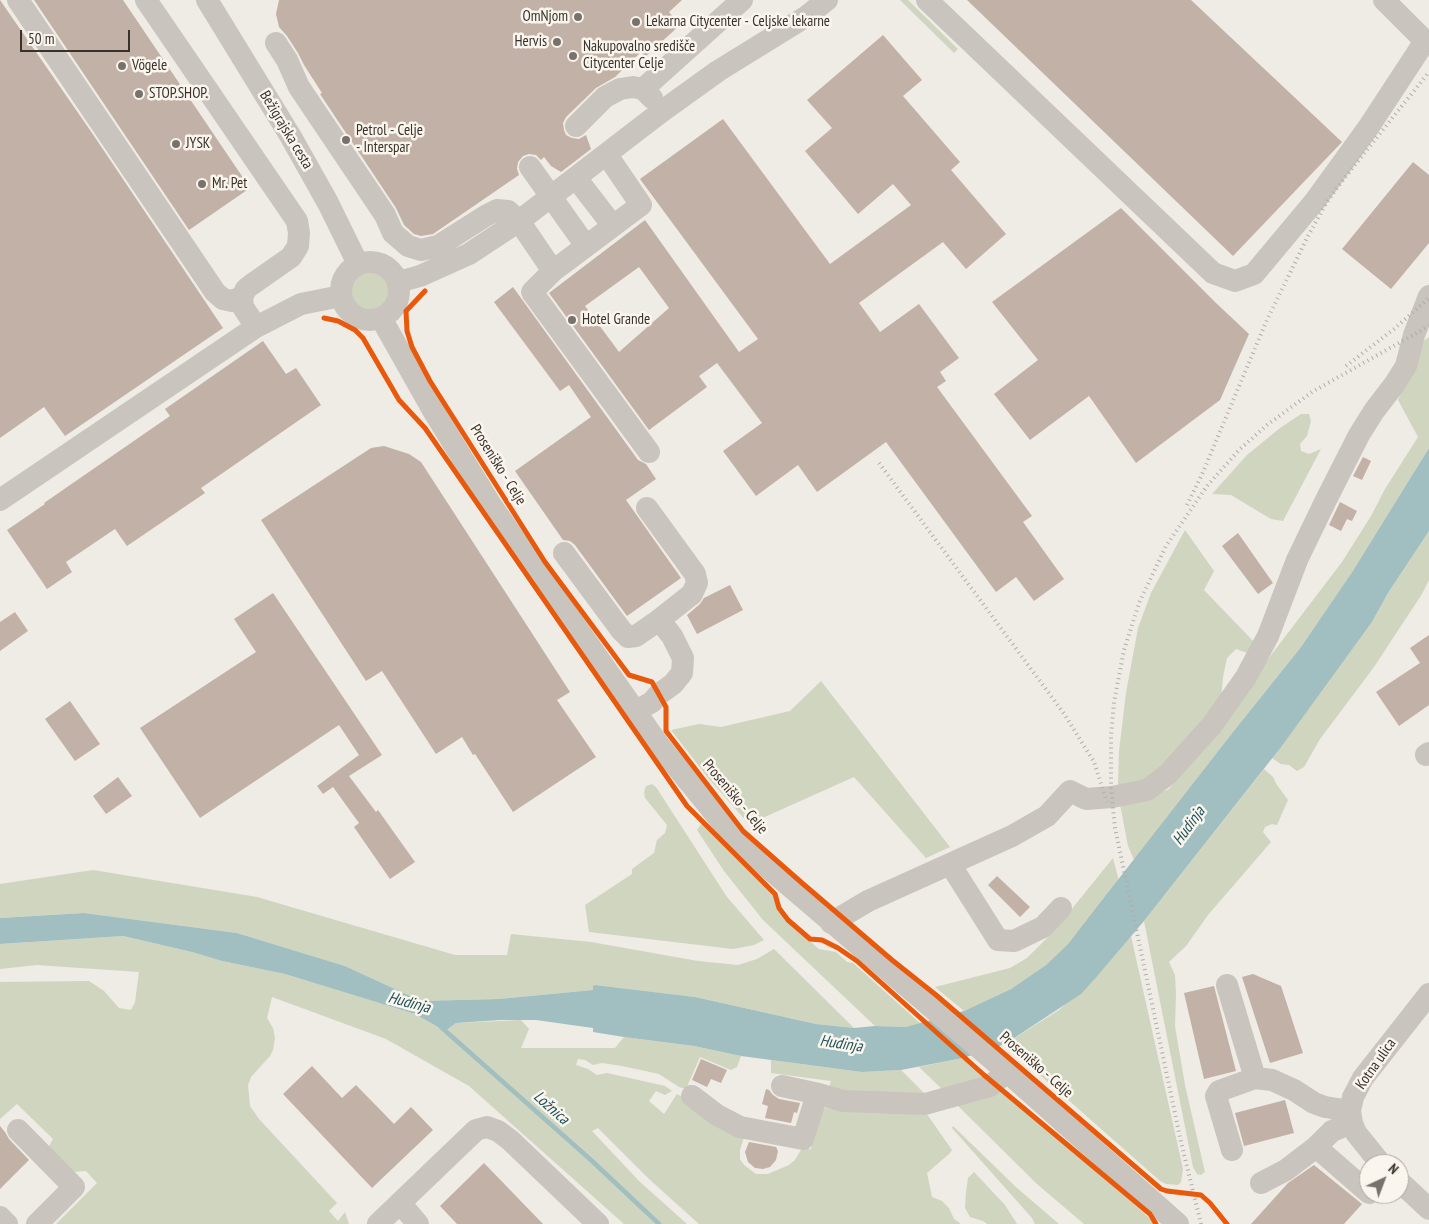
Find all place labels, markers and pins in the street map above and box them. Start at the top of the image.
place label: OmNjom [522,8,568,26]
marker: OmNjom [572,11,584,23]
place label: Lekarna Citycenter - Celjske lekarne [646,13,830,31]
marker: Lekarna Citycenter - Celjske lekarne [630,16,642,28]
place label: Hervis [515,33,547,51]
marker: Hervis [551,36,563,48]
place label: Nakupovalno središče Citycenter Celje [583,38,695,73]
marker: Nakupovalno središče Citycenter Celje [567,50,579,62]
place label: Vögele [132,57,167,75]
marker: Vögele [116,60,128,72]
place label: STOP.SHOP. [149,85,208,103]
marker: STOP.SHOP. [133,88,145,100]
place label: Petrol - Celje - Interspar [356,122,423,157]
marker: Petrol - Celje - Interspar [340,134,352,146]
place label: JYSK [186,135,210,153]
marker: JYSK [170,138,182,150]
place label: Mr. Pet [212,175,247,193]
marker: Mr. Pet [196,178,208,190]
place label: Hotel Grande [582,311,650,329]
marker: Hotel Grande [566,314,578,326]

